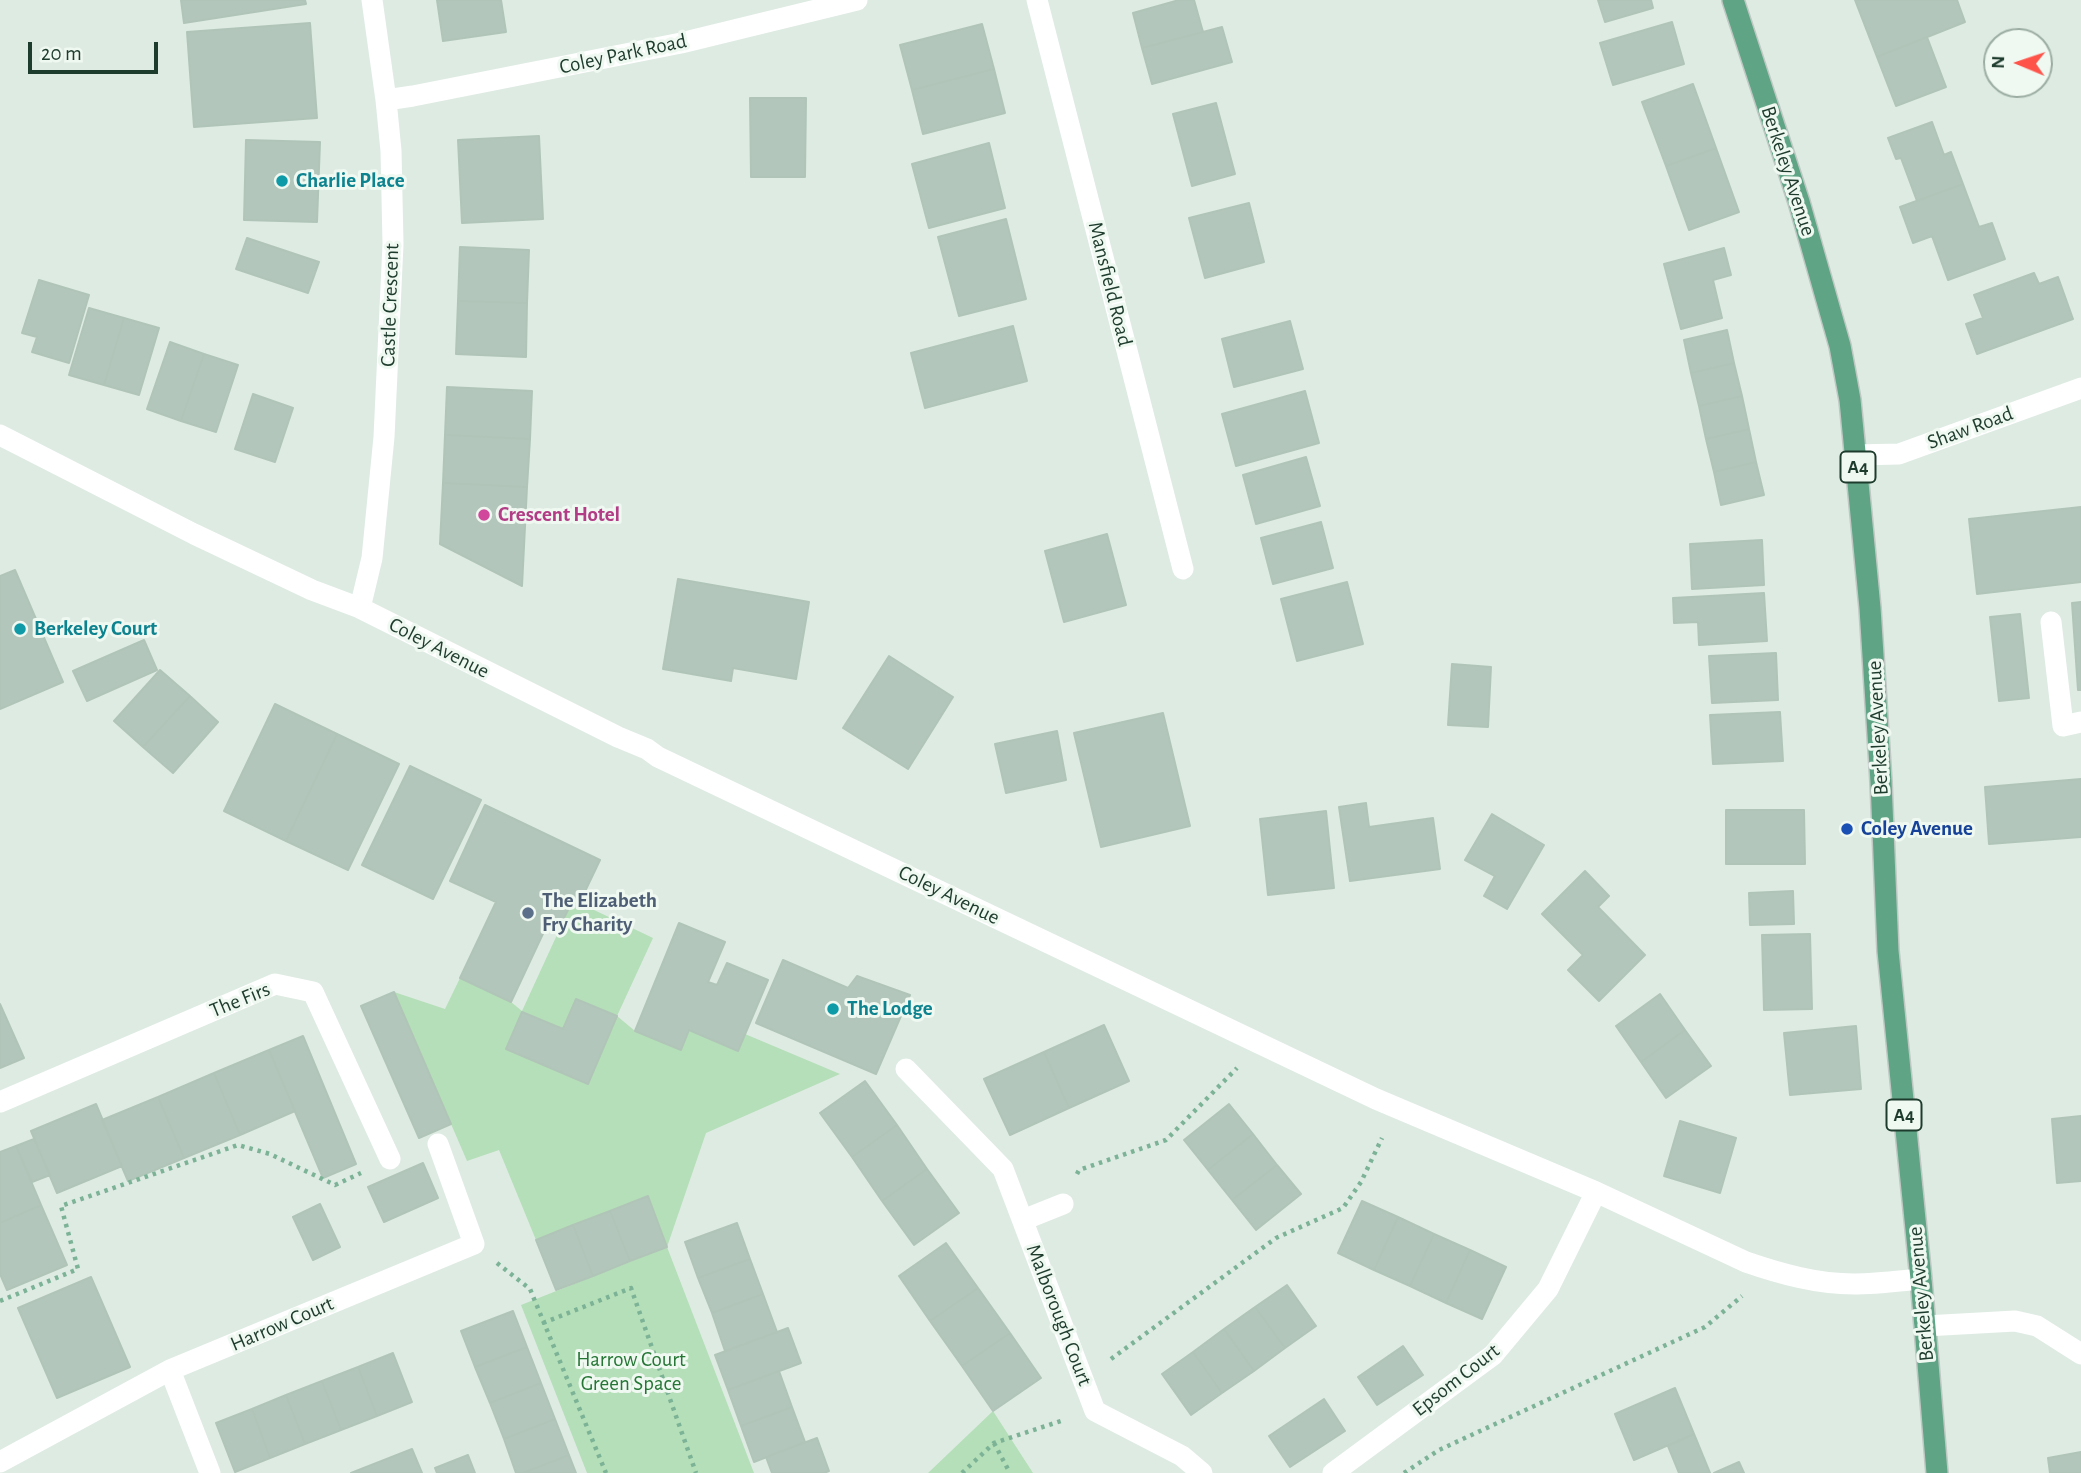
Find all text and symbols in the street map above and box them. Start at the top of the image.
scale bar [32,28,161,72]
street label: Coley Park Road [557,28,689,80]
north arrow [1983,28,2053,98]
text: 20 m [41,43,82,64]
text: N [1989,55,2008,69]
street label: Berkeley Avenue [1755,103,1821,239]
place label: Charlie Place [296,168,405,194]
marker: Charlie Place [274,173,290,189]
street label: Mansfield Road [1082,219,1138,349]
street label: Castle Crescent [375,243,405,367]
street label: Shaw Road [1924,401,2016,455]
road number: A4 [1840,452,1876,482]
place label: Crescent Hotel [498,502,620,528]
marker: Crescent Hotel [476,507,492,523]
street label: Coley Avenue [385,612,493,684]
place label: Berkeley Court [34,616,157,642]
marker: Berkeley Court [12,621,28,637]
street label: Berkeley Avenue [1862,660,1894,796]
place label: Coley Avenue [1861,816,1973,842]
marker: Coley Avenue [1839,821,1855,837]
street label: Coley Avenue [894,860,1004,930]
place label: The Elizabeth Fry Charity [542,888,657,938]
marker: The Elizabeth Fry Charity [520,905,536,921]
street label: The Firs [206,977,274,1023]
place label: The Lodge [847,996,933,1022]
marker: The Lodge [825,1001,841,1017]
road number: A4 [1886,1100,1922,1130]
street label: Berkeley Avenue [1903,1226,1939,1362]
street label: Malborough Court [1020,1241,1098,1389]
street label: Harrow Court [227,1291,337,1357]
street label: Epsom Court [1407,1338,1505,1422]
park label: Harrow Court Green Space [576,1347,686,1397]

